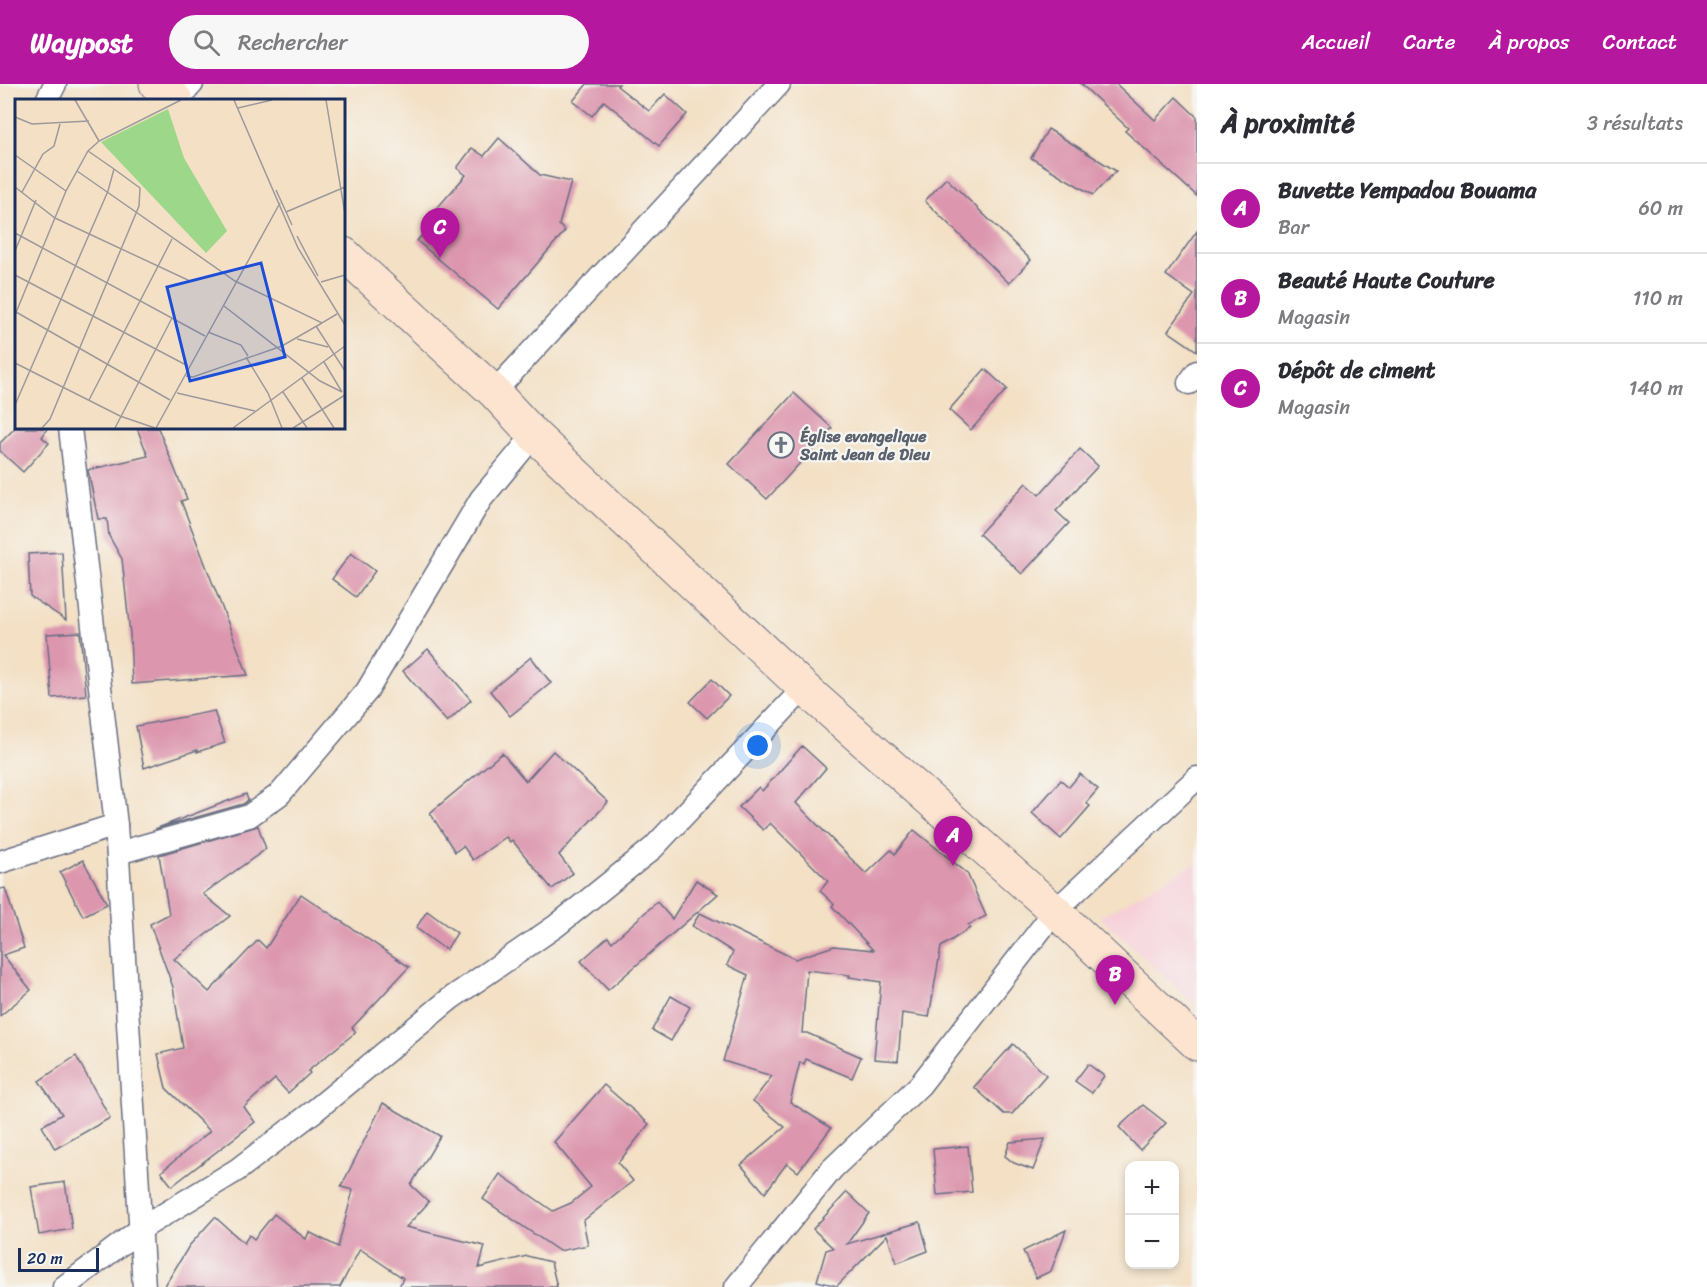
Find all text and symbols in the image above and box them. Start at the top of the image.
search box [169,15,589,69]
text: Waypost [30,18,133,67]
text: Rechercher [238,23,348,62]
text: Accueil [1302,23,1370,61]
text: Carte [1403,23,1456,61]
text: À propos [1489,23,1570,61]
text: Contact [1603,23,1677,61]
icon: search [190,26,223,59]
inset map [15,99,345,429]
text: À proximité [1221,100,1355,146]
text: 3 résultats [1587,106,1683,141]
text: Buvette Yempadou Bouama [1278,171,1536,210]
text: A [1234,191,1247,226]
text: 60 m [1638,191,1683,226]
pin: C [420,208,460,258]
text: Bar [1278,210,1309,245]
text: Beauté Haute Couture [1278,261,1495,300]
text: B [1234,281,1247,316]
text: 110 m [1633,281,1683,316]
text: Magasin [1278,300,1350,335]
text: Dépôt de ciment [1278,351,1435,390]
text: C [1234,371,1247,406]
text: 140 m [1629,371,1683,406]
text: Magasin [1278,390,1350,425]
place label: Église evangelique Saint Jean de Dieu [799,422,930,469]
church icon: Église evangelique Saint Jean de Dieu [766,430,796,460]
your location [743,731,772,760]
pin: A [934,816,972,866]
pin: B [1096,956,1134,1005]
map controls [1125,1161,1179,1269]
button: + [1125,1161,1179,1215]
button: − [1125,1215,1179,1269]
text: 20 m [27,1244,63,1273]
scale bar [18,1245,99,1272]

